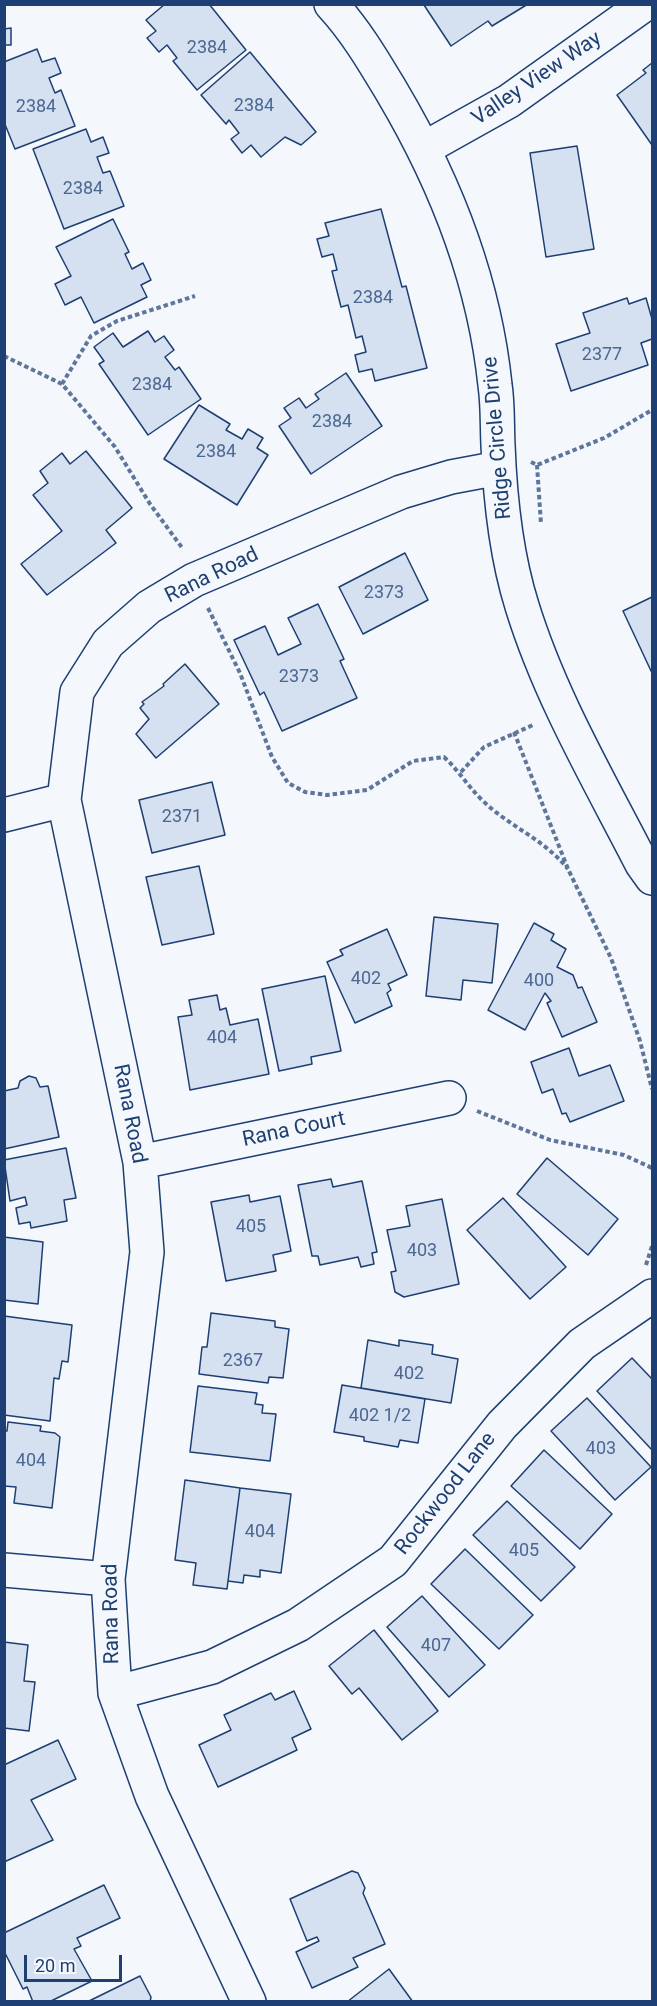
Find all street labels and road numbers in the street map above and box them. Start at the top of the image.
street label: Valley View Way [467,26,607,132]
street label: Ridge Circle Drive [478,356,518,520]
street label: Rana Road [161,543,263,609]
street label: Rana Road [107,1062,151,1166]
street label: Rana Court [240,1107,348,1153]
street label: Rockwood Lane [390,1428,502,1560]
street label: Rana Road [99,1563,125,1665]

